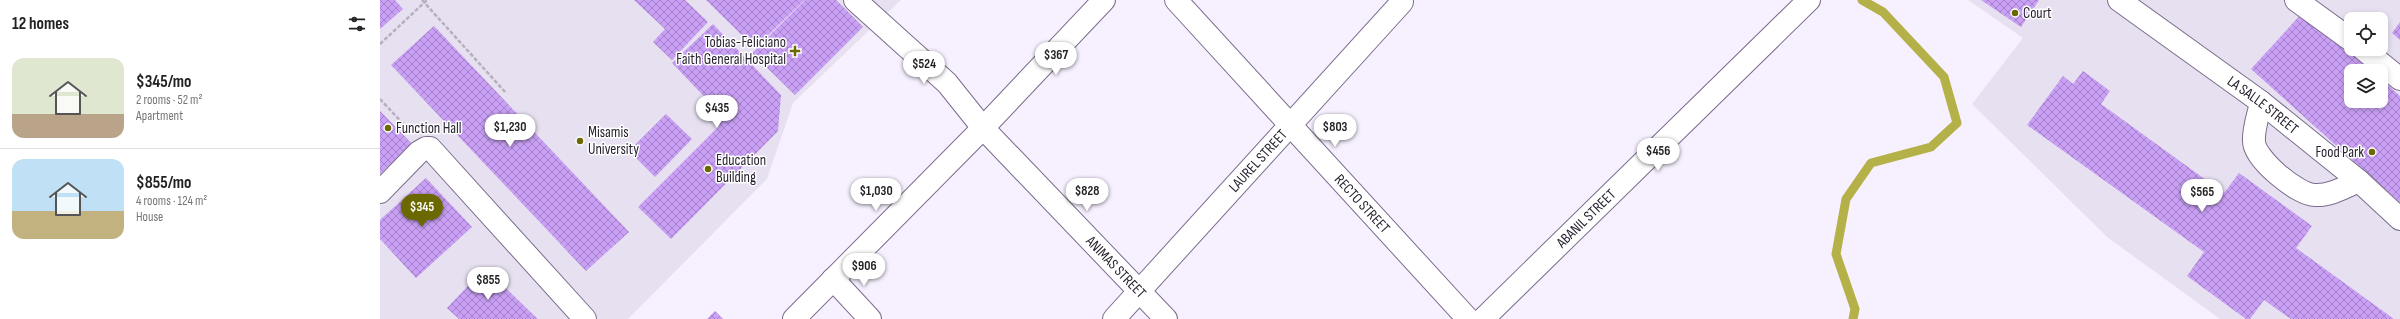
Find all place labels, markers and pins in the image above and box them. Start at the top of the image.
place label: Court [2023,4,2052,23]
marker: Court [2010,8,2020,18]
place label: Tobias-Feliciano Faith General Hospital [676,33,786,69]
pin: $367 [1032,42,1080,76]
marker: Tobias-Feliciano Faith General Hospital [789,45,801,57]
pin: $524 [900,51,948,85]
pin: $435 [693,95,741,129]
pin: $1,230 [477,114,543,148]
pin: $803 [1311,114,1359,148]
place label: Function Hall [396,119,462,138]
marker: Function Hall [383,123,393,133]
place label: Misamis University [588,123,639,159]
marker: Misamis University [575,136,585,146]
pin: $456 [1634,138,1682,172]
place label: Food Park [2315,143,2364,162]
marker: Food Park [2367,147,2377,157]
place label: Education Building [716,151,766,187]
marker: Education Building [703,164,713,174]
pin: $1,030 [843,178,909,212]
pin: $828 [1063,178,1111,212]
pin: $565 [2178,179,2226,213]
pin: $345 [398,194,446,228]
pin: $906 [840,253,888,287]
pin: $855 [464,267,512,301]

